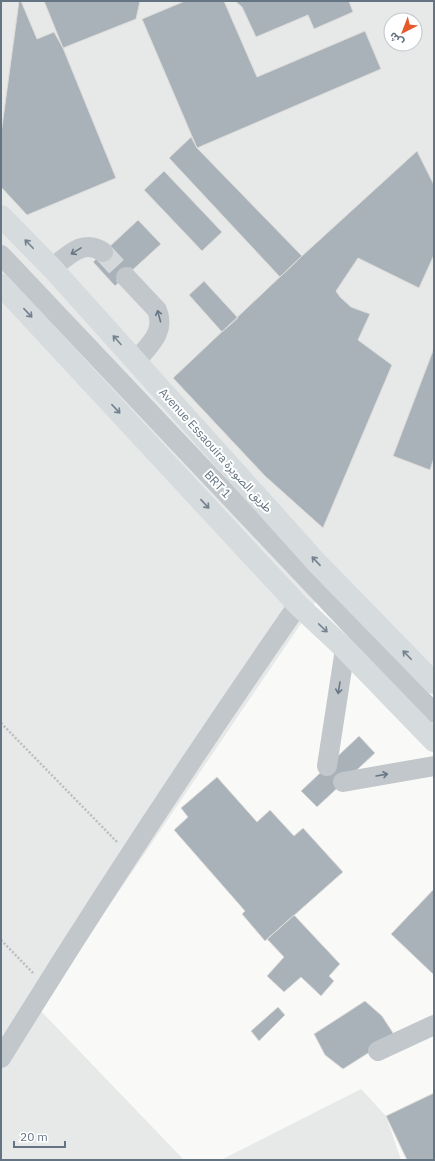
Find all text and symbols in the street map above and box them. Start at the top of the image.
north arrow [383,12,423,52]
text: ش [386,29,407,50]
one-way arrow [24,239,34,249]
one-way arrow [71,247,82,255]
one-way arrow [23,308,32,319]
one-way arrow [155,310,162,323]
one-way arrow [112,335,122,345]
street label: Avenue Essaouira طريق الصويرة [155,385,276,516]
one-way arrow [111,403,120,413]
street label: BRT 1 [202,467,234,501]
one-way arrow [200,499,209,509]
one-way arrow [312,556,321,566]
one-way arrow [318,624,328,633]
one-way arrow [402,650,412,660]
one-way arrow [335,681,343,694]
one-way arrow [375,771,388,779]
scale bar [14,1123,65,1149]
text: 20 m [20,1129,48,1144]

